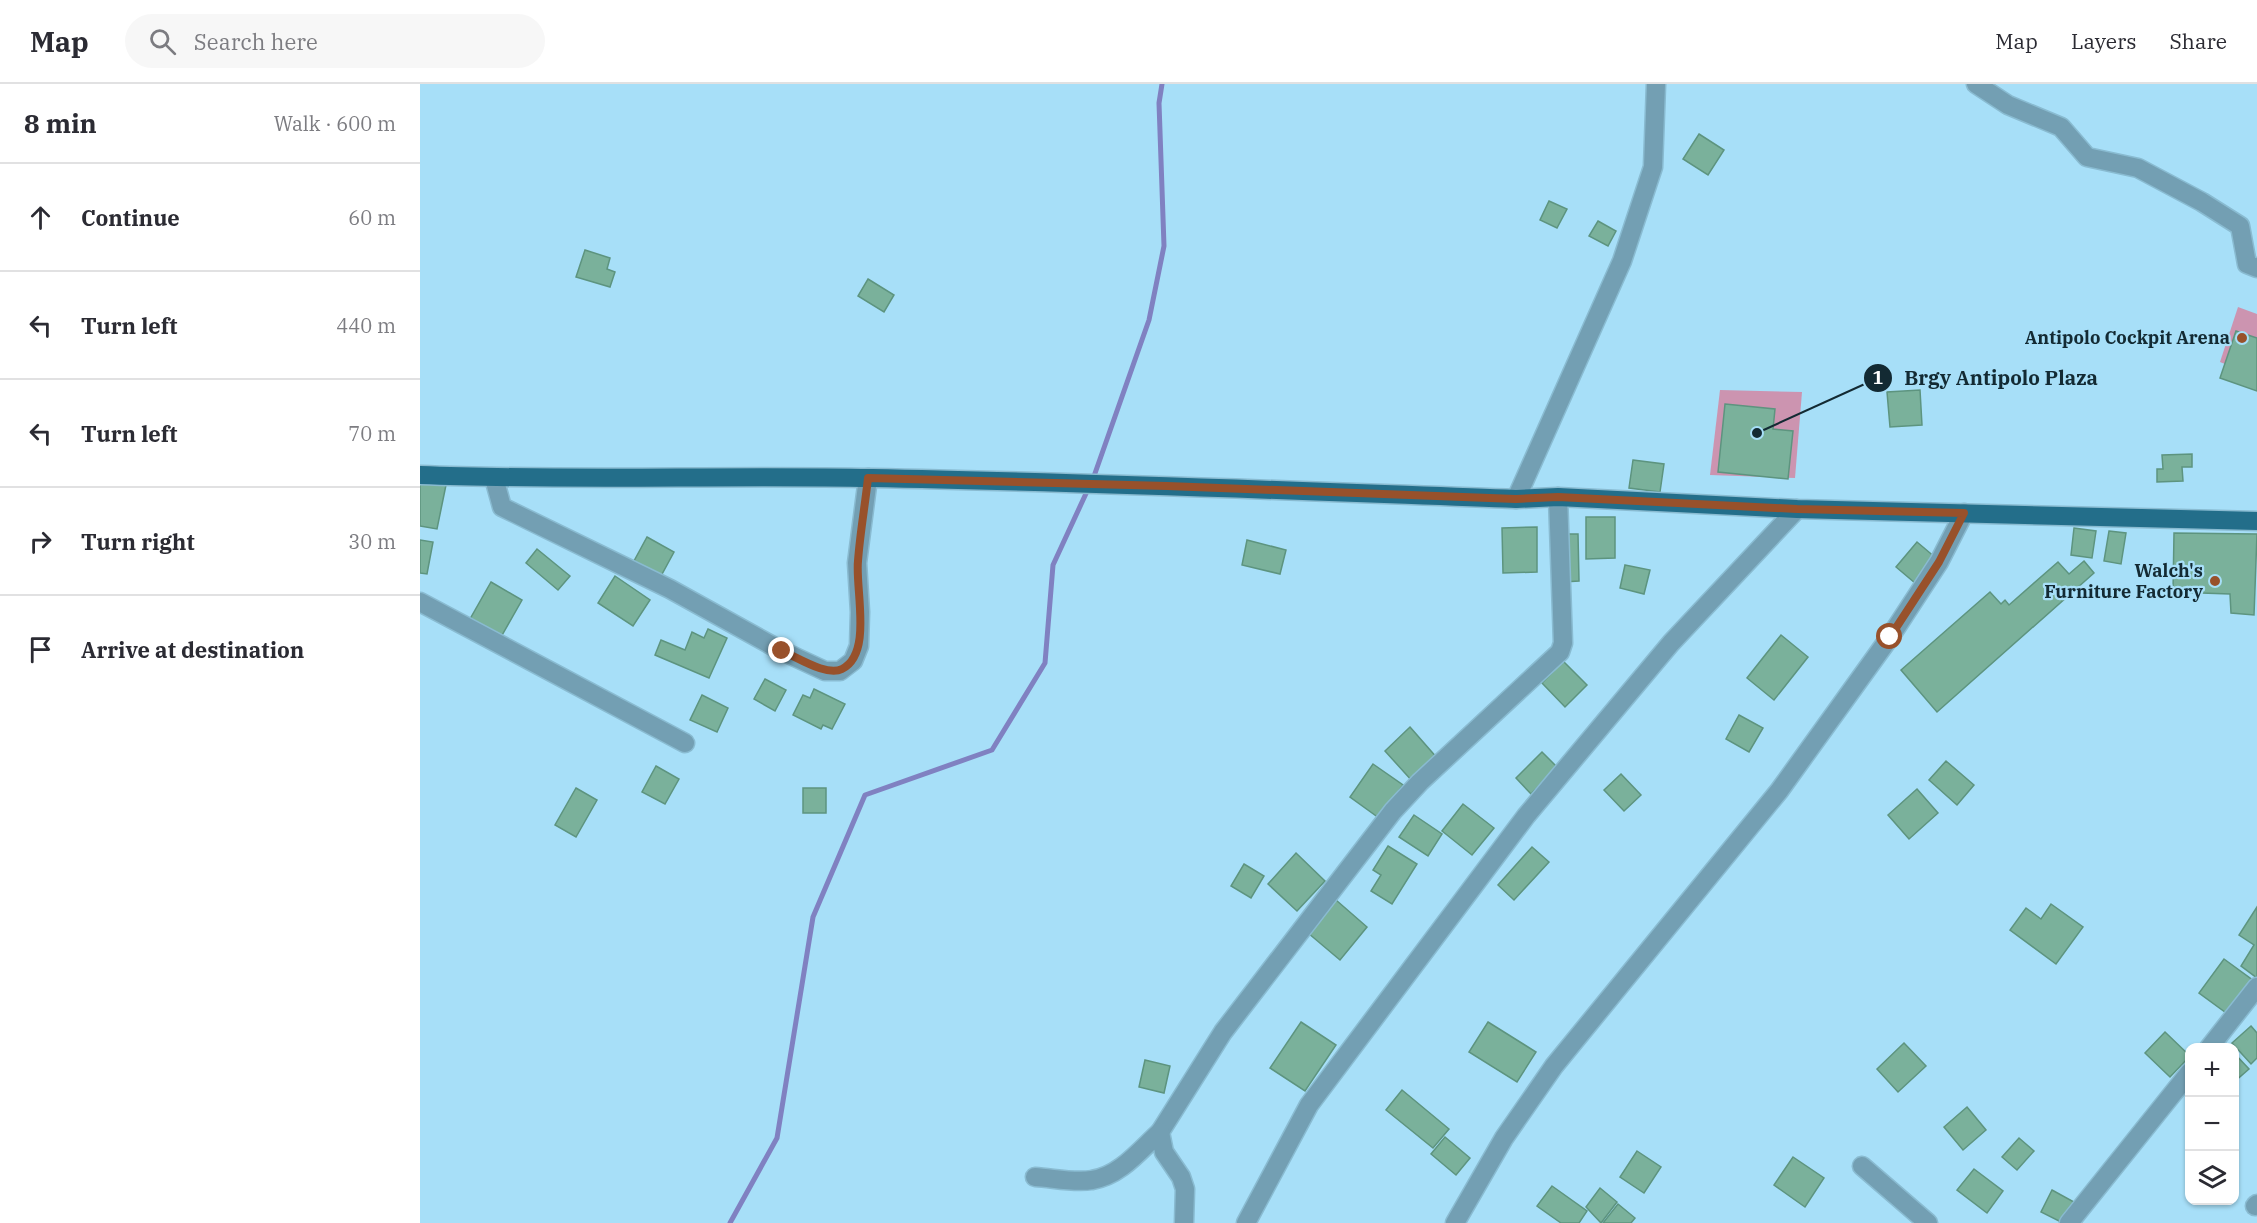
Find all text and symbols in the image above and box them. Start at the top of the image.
search box [125,14,545,68]
text: Map [30,23,89,60]
icon: search [146,25,179,58]
text: Search here [194,27,318,56]
text: Map [1995,27,2038,55]
text: Layers [2071,27,2137,55]
text: Share [2170,27,2227,55]
text: 8 min [24,106,97,140]
text: Walk · 600 m [274,110,396,137]
icon: ahead [24,201,57,234]
text: Continue [81,203,180,232]
text: 60 m [348,204,396,231]
icon: left [24,309,57,342]
text: Turn left [81,311,177,340]
text: 440 m [336,312,396,339]
place label: Antipolo Cockpit Arena [2025,326,2230,349]
marker: Antipolo Cockpit Arena [2235,331,2249,345]
callout: Brgy Antipolo Plaza [1863,359,2110,397]
text: Brgy Antipolo Plaza [1904,364,2098,391]
text: 1 [1873,366,1884,389]
icon: left [24,417,57,450]
text: Turn left [81,419,177,448]
text: 70 m [348,420,396,447]
icon: right [24,525,57,558]
text: Turn right [81,527,195,556]
text: 30 m [348,528,396,555]
place label: Walch's Furniture Factory [2044,559,2204,603]
marker: Walch's Furniture Factory [2208,574,2222,588]
route start [1876,623,1902,649]
icon: arrive [24,633,57,666]
text: Arrive at destination [81,635,304,664]
route end [768,637,794,663]
map controls [2185,1043,2239,1205]
button: + [2185,1043,2239,1097]
button: − [2185,1097,2239,1151]
button: layers [2185,1151,2239,1205]

